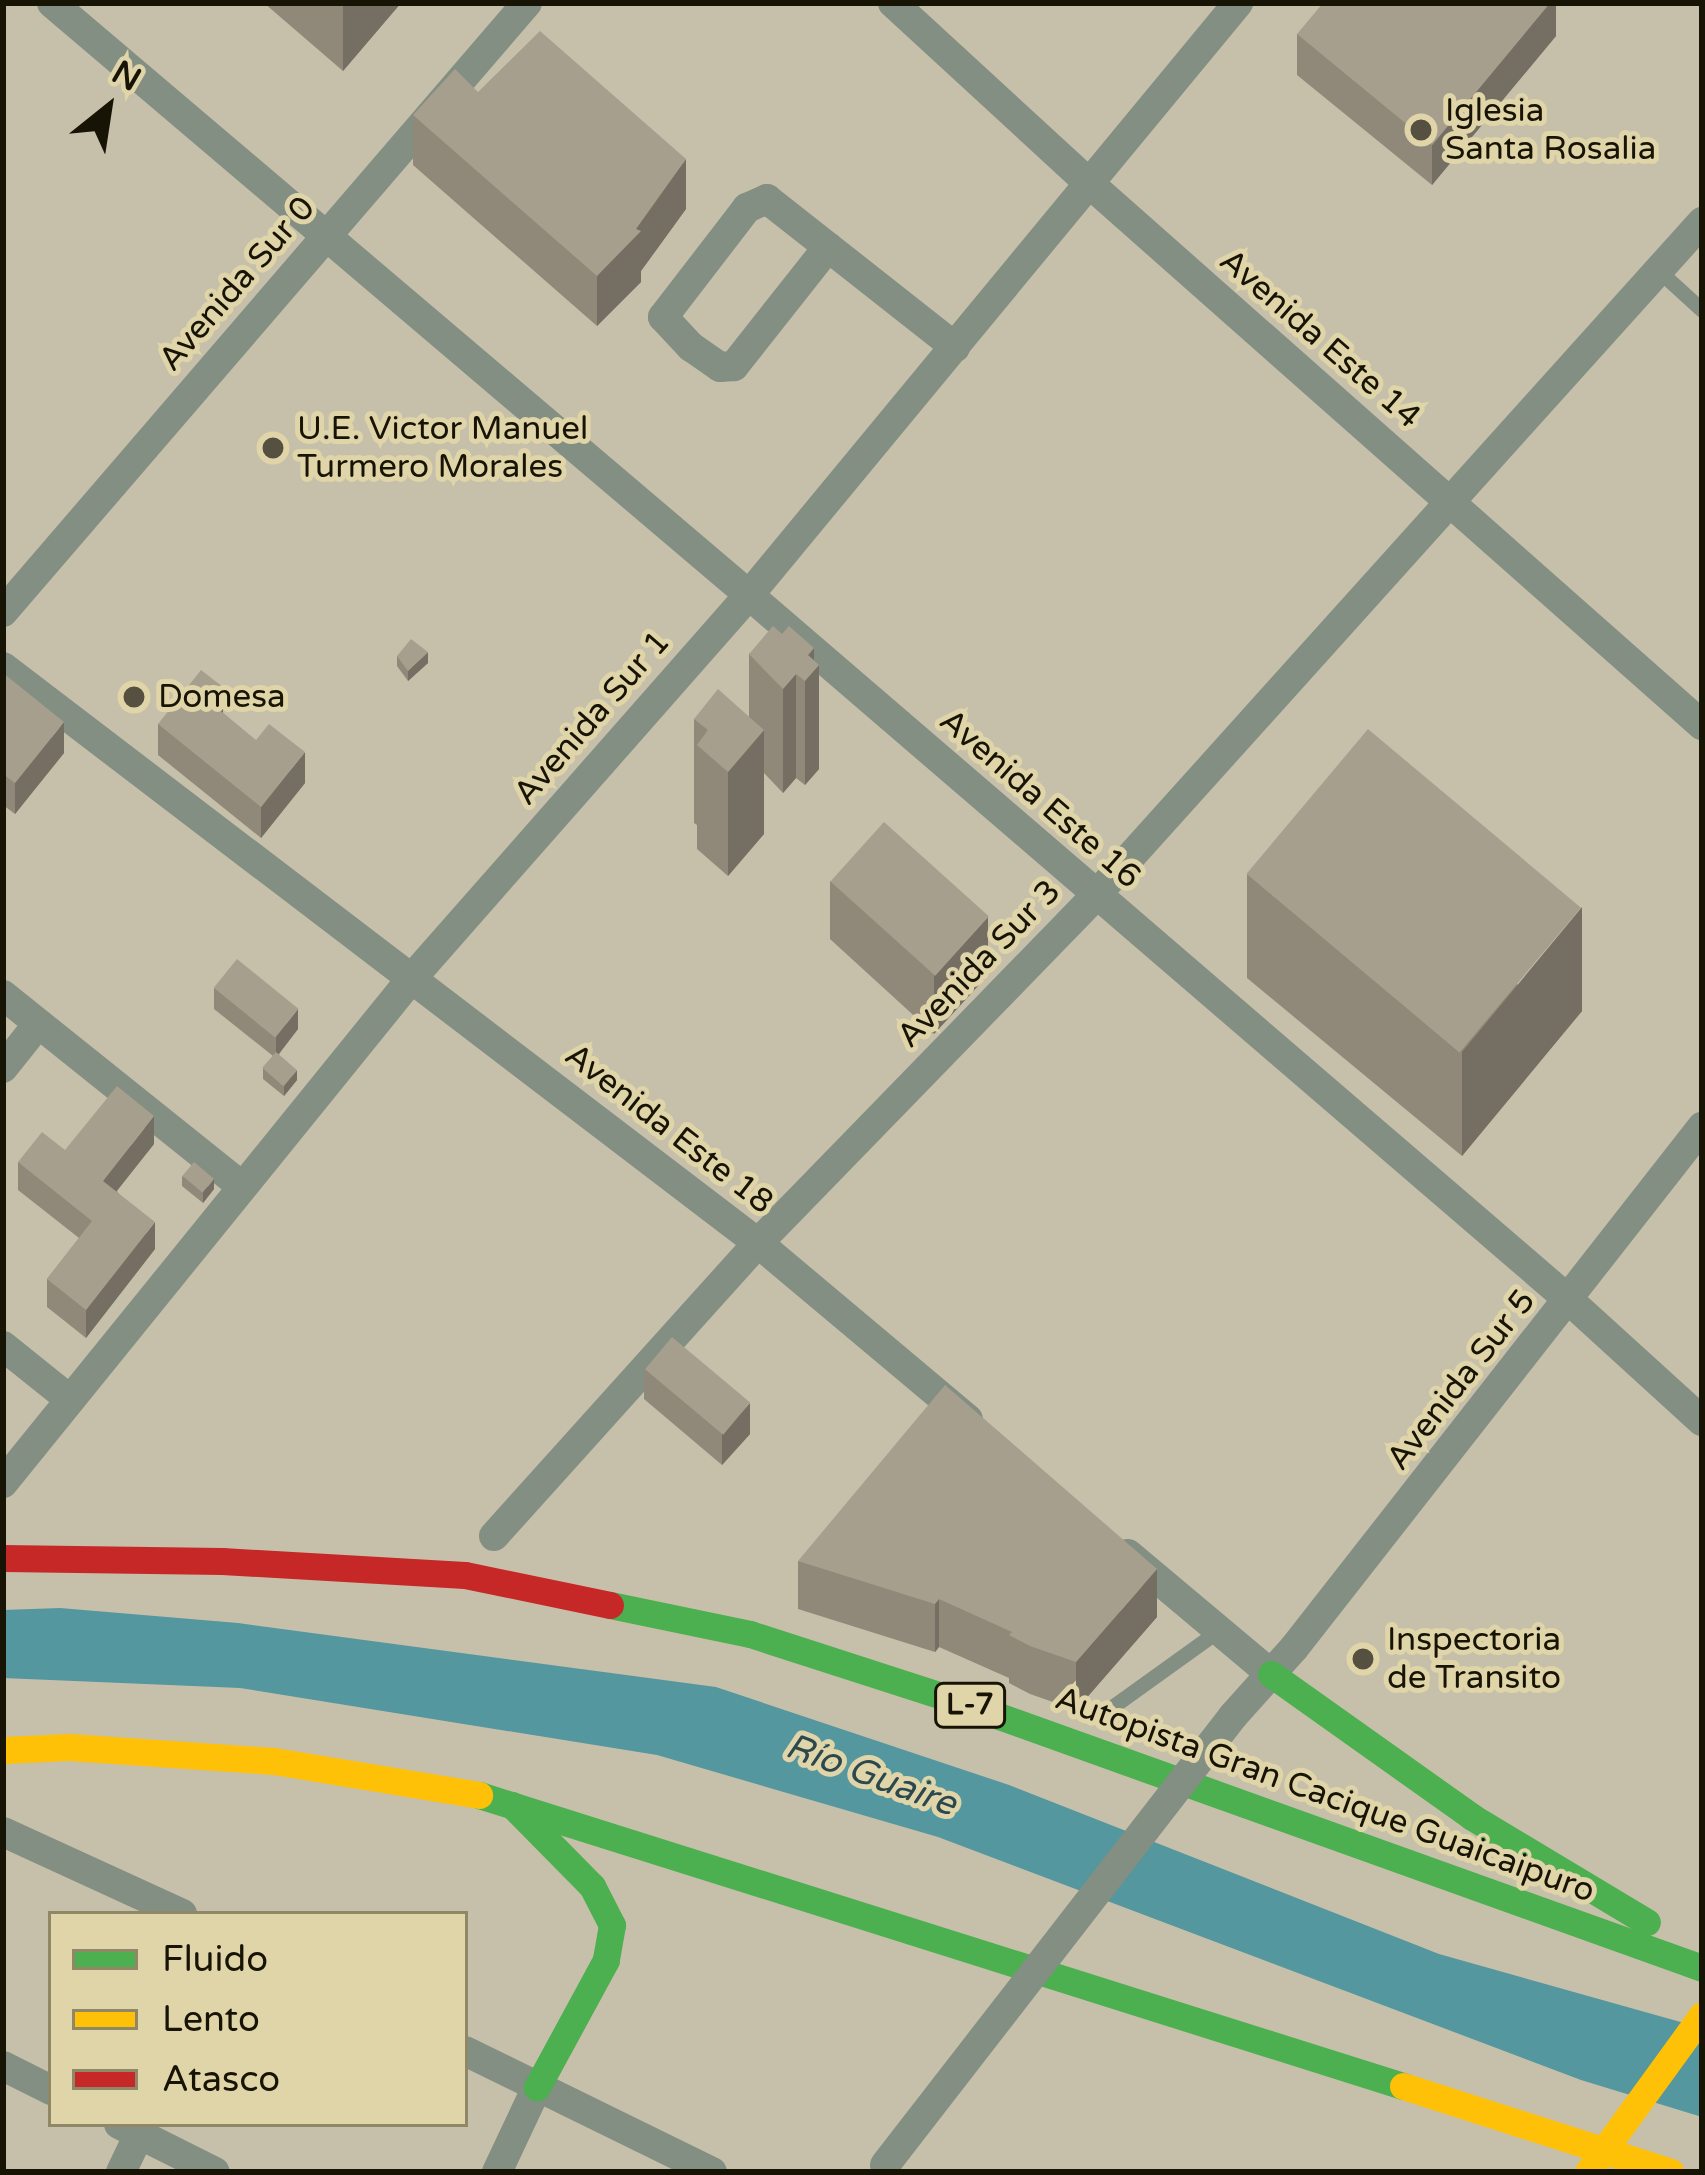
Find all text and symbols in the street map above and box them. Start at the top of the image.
north arrow [48,48,168,168]
text: N [105,53,147,100]
place label: Iglesia Santa Rosalia [1445,91,1656,169]
marker: Iglesia Santa Rosalia [1408,117,1434,143]
street label: Avenida Sur 0 [151,189,323,379]
street label: Avenida Este 14 [1211,241,1429,437]
place label: U.E. Victor Manuel Turmero Morales [297,409,588,487]
marker: U.E. Victor Manuel Turmero Morales [260,435,286,461]
street label: Avenida Sur 1 [506,623,678,813]
place label: Domesa [158,677,286,717]
marker: Domesa [121,684,147,710]
street label: Avenida Este 16 [931,701,1149,897]
street label: Avenida Sur 3 [889,872,1069,1056]
street label: Avenida Este 18 [557,1035,781,1223]
street label: Avenida Sur 5 [1378,1282,1544,1478]
place label: Inspectoria de Transito [1387,1620,1561,1698]
marker: Inspectoria de Transito [1350,1646,1376,1672]
street label: Autopista Gran Cacique Guaicaipuro [1050,1679,1600,1911]
road number: L-7 [934,1681,1006,1729]
water label: Río Guaire [780,1724,962,1826]
legend [48,1911,468,2127]
text: Fluido [162,1938,268,1981]
text: Lento [162,1998,260,2041]
text: Atasco [162,2058,280,2101]

